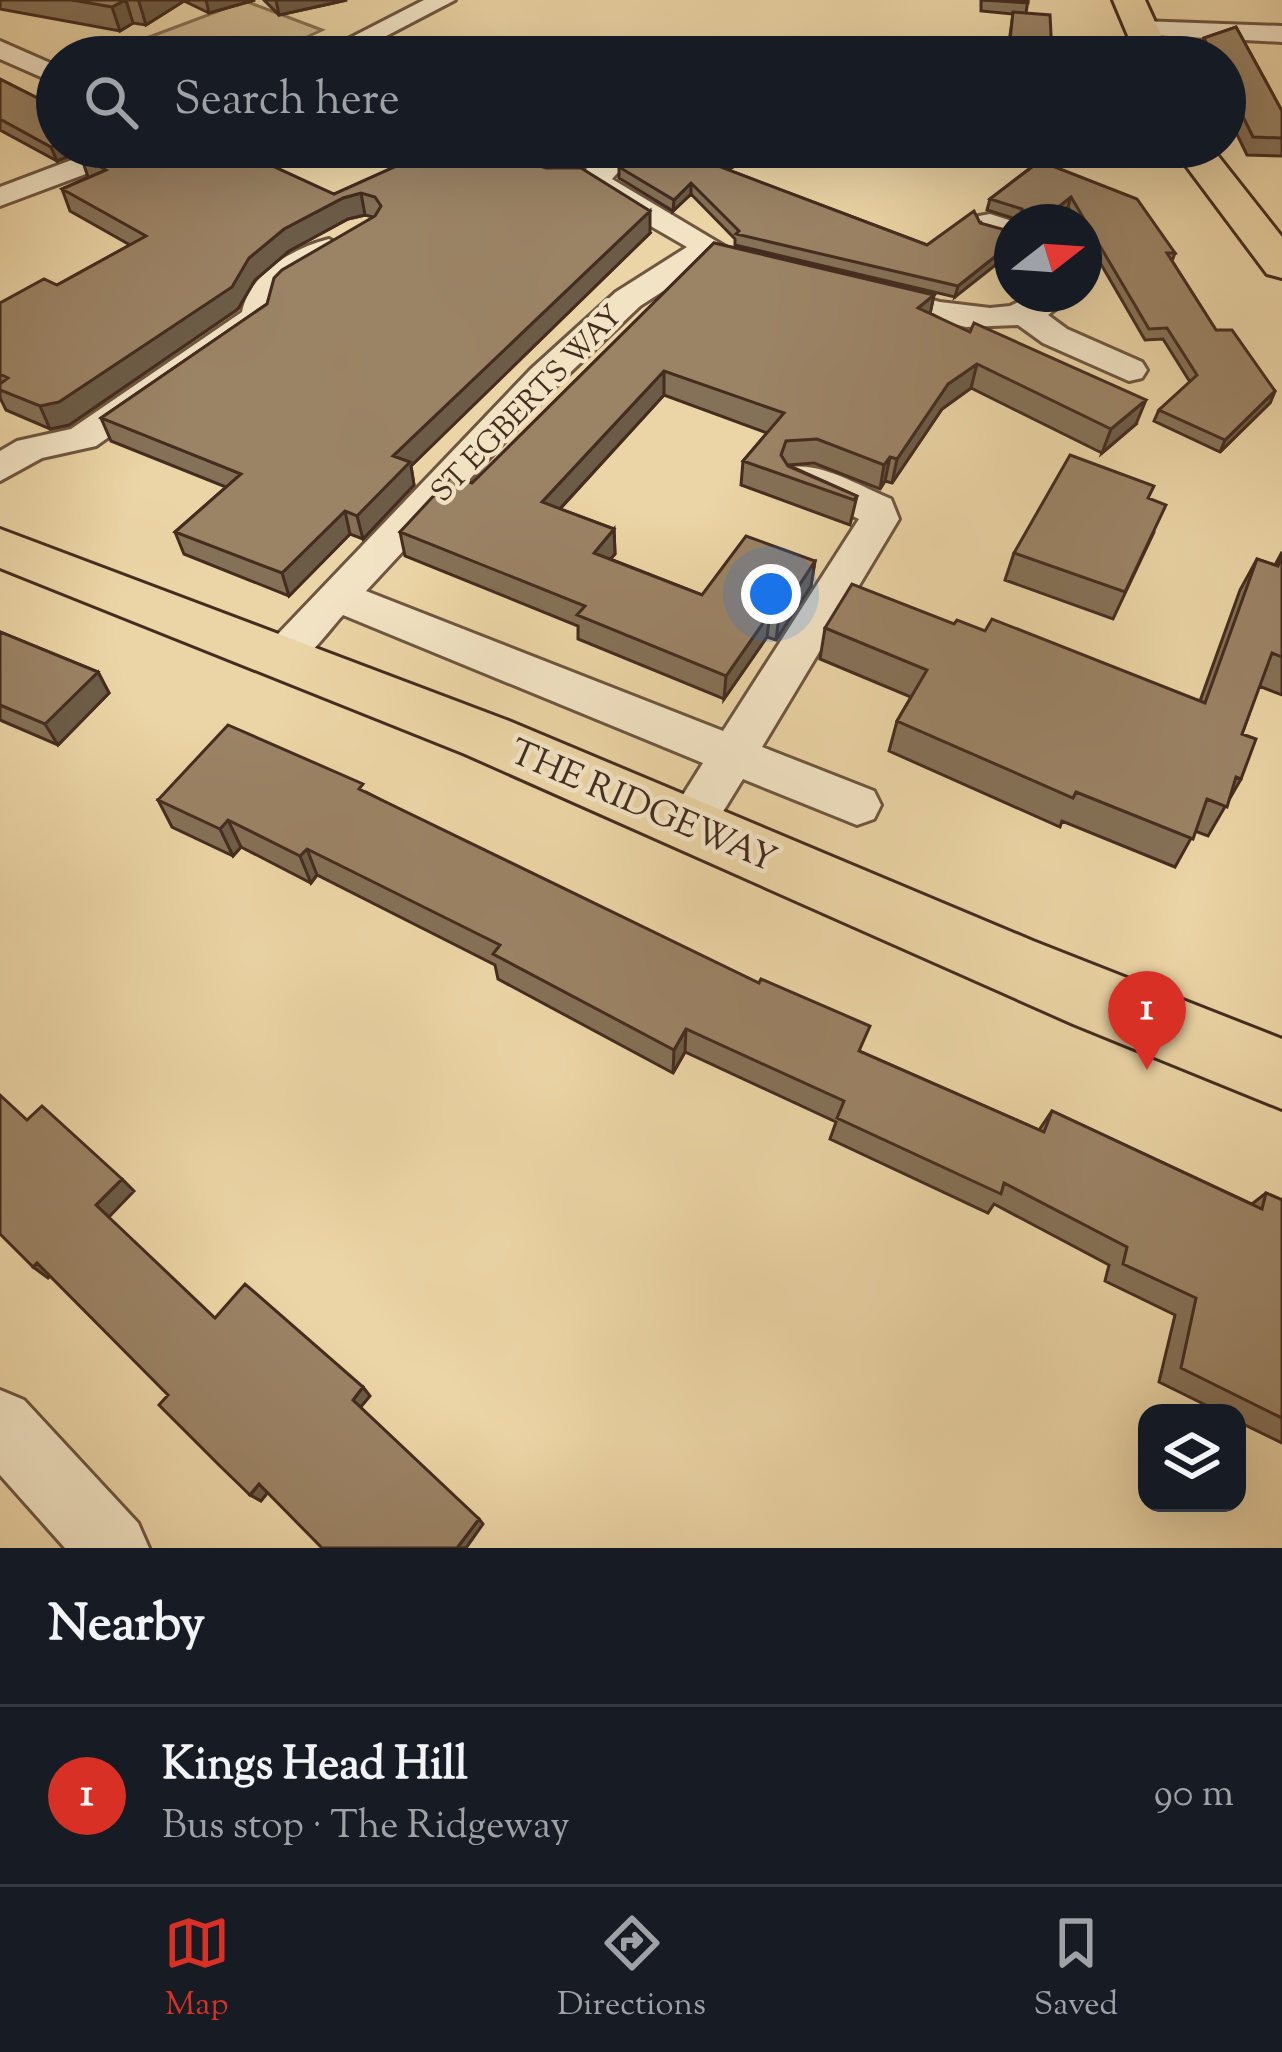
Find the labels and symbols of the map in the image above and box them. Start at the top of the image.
north arrow [994,204,1102,312]
street label: ST EGBERTS WAY [422,296,633,513]
your location [741,564,801,624]
street label: THE RIDGEWAY [501,728,784,887]
pin: 1 [1108,971,1186,1070]

